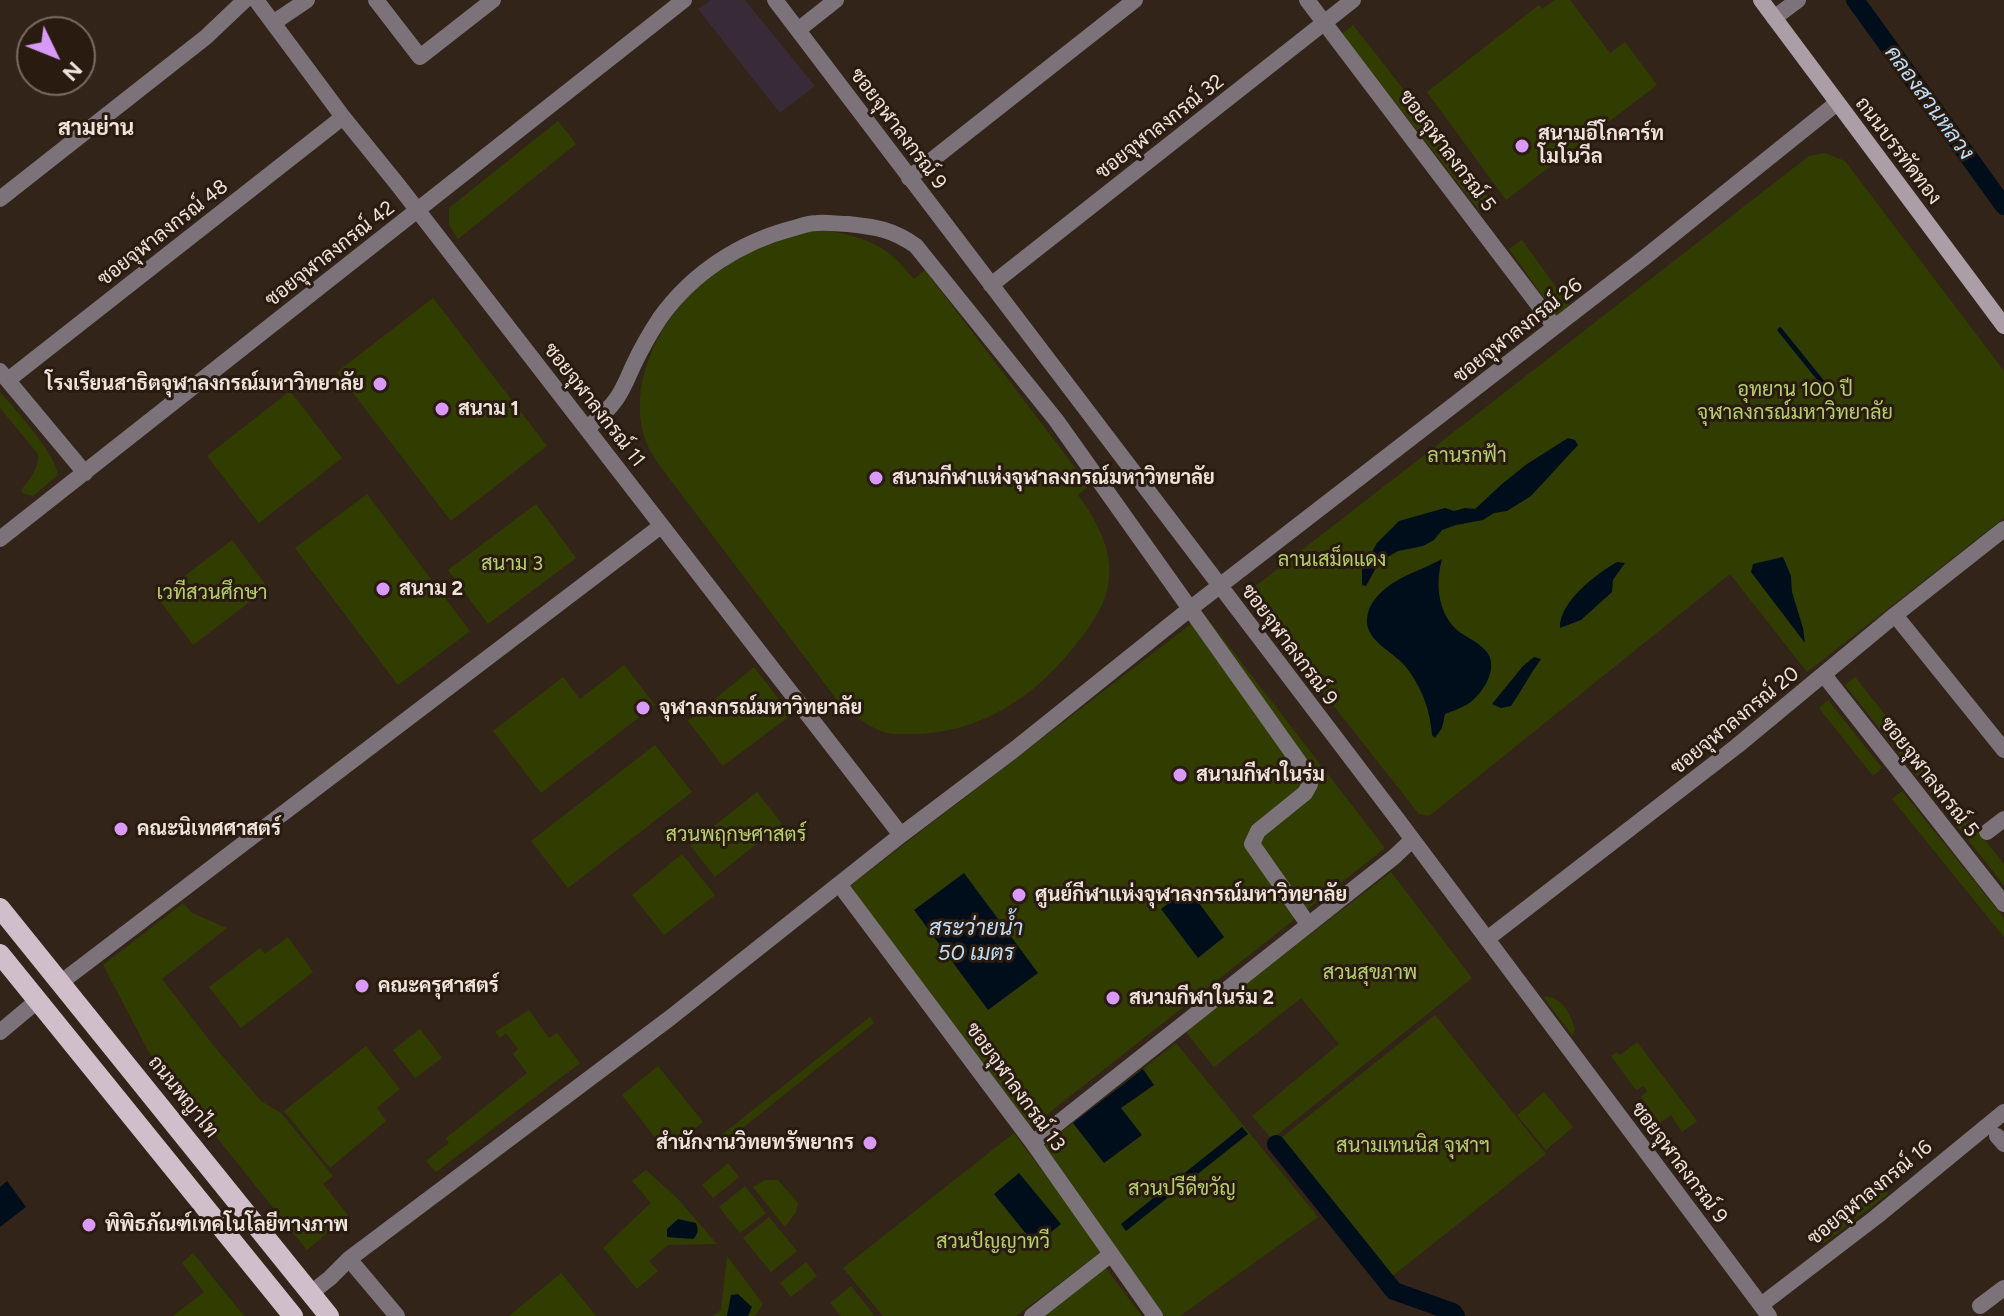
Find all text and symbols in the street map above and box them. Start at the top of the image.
north arrow [16,16,96,96]
water label: คลองสวนหลวง [1879,41,1979,165]
text: N [57,56,88,87]
street label: ซอยจุฬาลงกรณ์ 9 [845,64,951,194]
street label: ซอยจุฬาลงกรณ์ 32 [1091,69,1229,185]
street label: ซอยจุฬาลงกรณ์ 5 [1394,86,1500,216]
street label: ถนนบรรทัดทอง [1850,93,1946,209]
district label: สามย่าน [58,116,134,142]
place label: สนามอีโกคาร์ท โมโนวีล [1538,122,1664,169]
marker: สนามอีโกคาร์ท โมโนวีล [1513,137,1531,155]
street label: ซอยจุฬาลงกรณ์ 48 [93,175,233,291]
street label: ซอยจุฬาลงกรณ์ 42 [260,196,400,312]
street label: ซอยจุฬาลงกรณ์ 26 [1449,273,1587,389]
street label: ซอยจุฬาลงกรณ์ 11 [538,338,650,472]
place label: โรงเรียนสาธิตจุฬาลงกรณ์มหาวิทยาลัย [45,372,364,396]
marker: โรงเรียนสาธิตจุฬาลงกรณ์มหาวิทยาลัย [371,375,389,393]
park label: อุทยาน 100 ปี จุฬาลงกรณ์มหาวิทยาลัย [1697,378,1893,425]
place label: สนาม 1 [458,397,519,421]
marker: สนาม 1 [433,400,451,418]
park label: ลานรกฟ้า [1427,444,1507,468]
place label: สนามกีฬาแห่งจุฬาลงกรณ์มหาวิทยาลัย [892,466,1215,490]
marker: สนามกีฬาแห่งจุฬาลงกรณ์มหาวิทยาลัย [867,469,885,487]
park label: ลานเสม็ดแดง [1278,548,1386,572]
park label: สนาม 3 [481,552,543,576]
place label: สนาม 2 [399,577,463,601]
marker: สนาม 2 [374,580,392,598]
street label: ซอยจุฬาลงกรณ์ 9 [1236,580,1342,710]
park label: เวทีสวนศึกษา [157,581,267,605]
street label: ซอยจุฬาลงกรณ์ 20 [1666,662,1804,780]
place label: จุฬาลงกรณ์มหาวิทยาลัย [659,696,862,720]
marker: จุฬาลงกรณ์มหาวิทยาลัย [634,699,652,717]
street label: ซอยจุฬาลงกรณ์ 5 [1875,712,1983,842]
place label: สนามกีฬาในร่ม [1196,763,1325,787]
marker: สนามกีฬาในร่ม [1171,766,1189,784]
place label: คณะนิเทศศาสตร์ [137,817,281,841]
marker: คณะนิเทศศาสตร์ [112,820,130,838]
park label: สวนพฤกษศาสตร์ [666,823,806,847]
place label: ศูนย์กีฬาแห่งจุฬาลงกรณ์มหาวิทยาลัย [1035,883,1347,907]
marker: ศูนย์กีฬาแห่งจุฬาลงกรณ์มหาวิทยาลัย [1010,886,1028,904]
water label: สระว่ายน้ำ 50 เมตร [929,916,1023,968]
park label: สวนสุขภาพ [1323,961,1417,985]
place label: คณะครุศาสตร์ [378,974,499,998]
marker: คณะครุศาสตร์ [353,977,371,995]
place label: สนามกีฬาในร่ม 2 [1129,986,1274,1010]
marker: สนามกีฬาในร่ม 2 [1104,989,1122,1007]
street label: ซอยจุฬาลงกรณ์ 13 [960,1018,1070,1156]
street label: ถนนพญาไท [143,1051,223,1143]
street label: ซอยจุฬาลงกรณ์ 9 [1626,1098,1732,1228]
place label: สำนักงานวิทยทรัพยากร [656,1131,854,1155]
marker: สำนักงานวิทยทรัพยากร [861,1134,879,1152]
park label: สนามเทนนิส จุฬาฯ [1336,1134,1490,1158]
street label: ซอยจุฬาลงกรณ์ 16 [1803,1135,1937,1251]
park label: สวนปรีดีขวัญ [1128,1177,1236,1201]
place label: พิพิธภัณฑ์เทคโนโลยีทางภาพ [105,1213,348,1237]
marker: พิพิธภัณฑ์เทคโนโลยีทางภาพ [80,1216,98,1234]
park label: สวนปัญญาทวี [936,1230,1050,1254]

